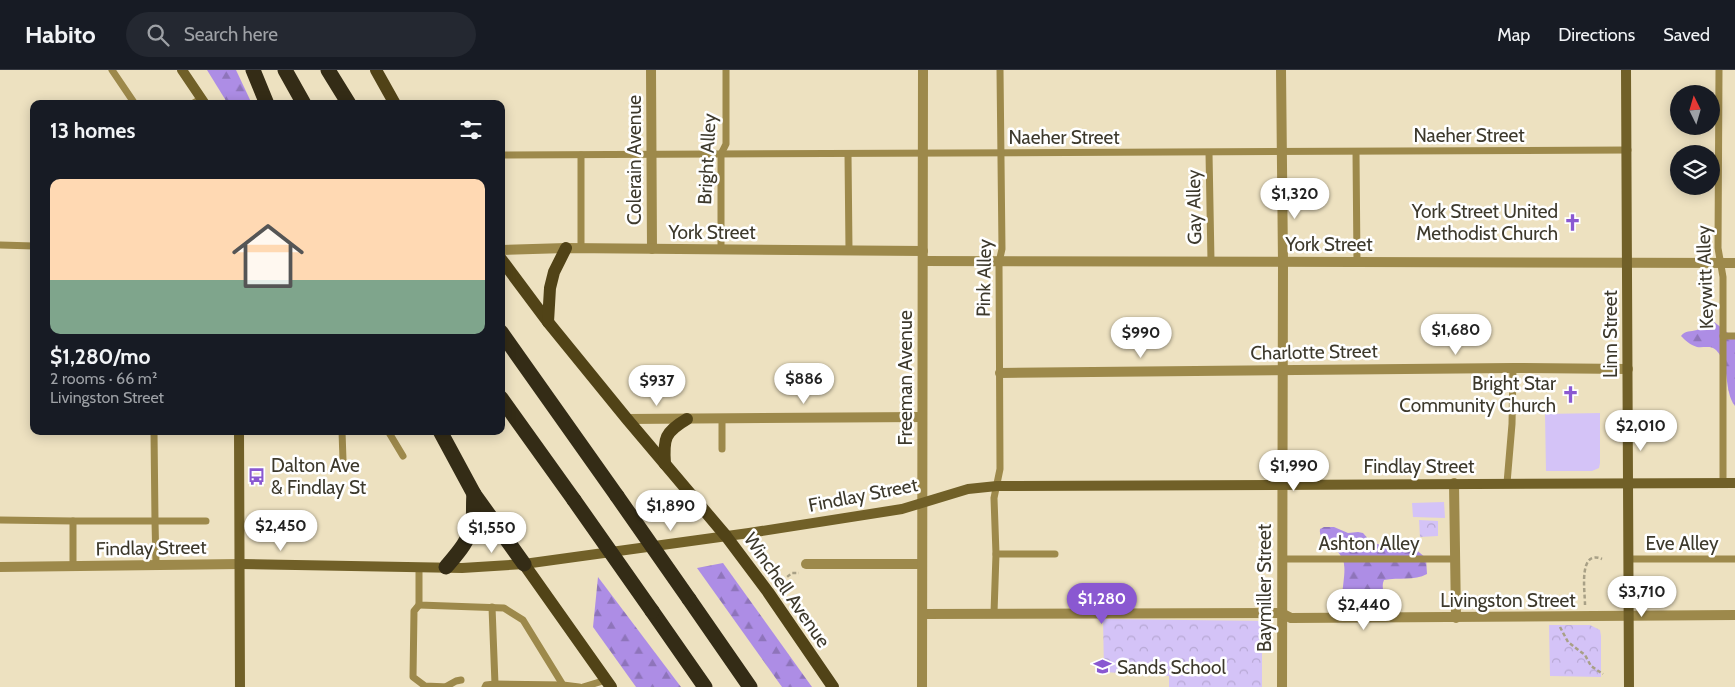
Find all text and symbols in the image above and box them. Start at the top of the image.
search box [126,12,476,57]
text: Habito [25,20,96,49]
icon: search [144,21,172,49]
text: Search here [184,23,278,46]
text: Map [1497,24,1530,46]
text: Directions [1558,24,1635,46]
text: Saved [1663,24,1710,46]
north arrow [1670,85,1720,135]
map controls [1670,85,1720,195]
street label: Colerain Avenue [623,95,646,225]
street label: Bright Alley [693,112,721,205]
icon: filters [457,116,485,144]
text: 13 homes [50,118,135,143]
street label: Naeher Street [1413,124,1525,147]
street label: Naeher Street [1008,126,1120,149]
button: layers [1670,145,1720,195]
street label: Gay Alley [1182,169,1206,245]
pin: $1,320 [1254,178,1336,220]
text: $1,320 [1271,184,1319,203]
place label: York Street United Methodist Church [1411,200,1558,245]
icon: home [223,211,313,301]
church icon: York Street United Methodist Church [1562,212,1582,232]
street label: York Street [667,221,756,244]
street label: Keywitt Alley [1692,224,1718,329]
street label: York Street [1284,233,1373,256]
street label: Pink Alley [972,238,996,317]
street label: Linn Street [1599,289,1622,378]
street label: Freeman Avenue [894,310,917,446]
pin: $1,680 [1415,314,1497,356]
pin: $990 [1111,316,1171,359]
text: $1,680 [1432,320,1480,339]
text: $990 [1122,323,1160,342]
street label: Charlotte Street [1250,339,1378,365]
text: $1,280/mo [50,344,150,369]
pin: $886 [774,362,834,405]
pin: $937 [627,364,687,407]
text: 2 rooms · 66 m² [50,369,157,388]
text: $886 [785,369,823,388]
text: $937 [639,371,675,390]
place label: Bright Star Community Church [1399,372,1556,417]
church icon: Bright Star Community Church [1560,384,1580,404]
text: Livingston Street [50,388,164,407]
pin: $2,010 [1600,410,1682,452]
text: $2,010 [1616,416,1666,435]
pin: $1,990 [1253,450,1335,492]
place label: Dalton Ave & Findlay St [271,454,367,499]
street label: Findlay Street [1364,455,1475,478]
text: $1,990 [1270,456,1318,475]
bus stop icon: Dalton Ave & Findlay St [247,466,267,486]
street label: Findlay Street [806,473,920,517]
pin: $1,890 [630,490,712,532]
text: $1,890 [647,496,695,515]
pin: $2,450 [240,510,322,552]
pin: $1,550 [451,512,533,554]
text: $2,450 [255,516,307,535]
text: $1,550 [468,518,516,537]
street label: Baymiller Street [1253,523,1276,652]
street label: Winchell Avenue [739,528,835,652]
street label: Ashton Alley [1318,532,1420,555]
street label: Eve Alley [1645,532,1719,555]
street label: Findlay Street [95,536,207,560]
pin: $3,710 [1601,576,1683,618]
pin: $1,280 [1061,582,1143,625]
text: $3,710 [1619,582,1665,601]
pin: $2,440 [1323,588,1405,631]
text: $1,280 [1078,589,1126,608]
street label: Livingston Street [1440,589,1576,612]
text: $2,440 [1338,595,1390,614]
place label: Sands School [1117,656,1226,679]
school or university icon: Sands School [1093,657,1113,677]

